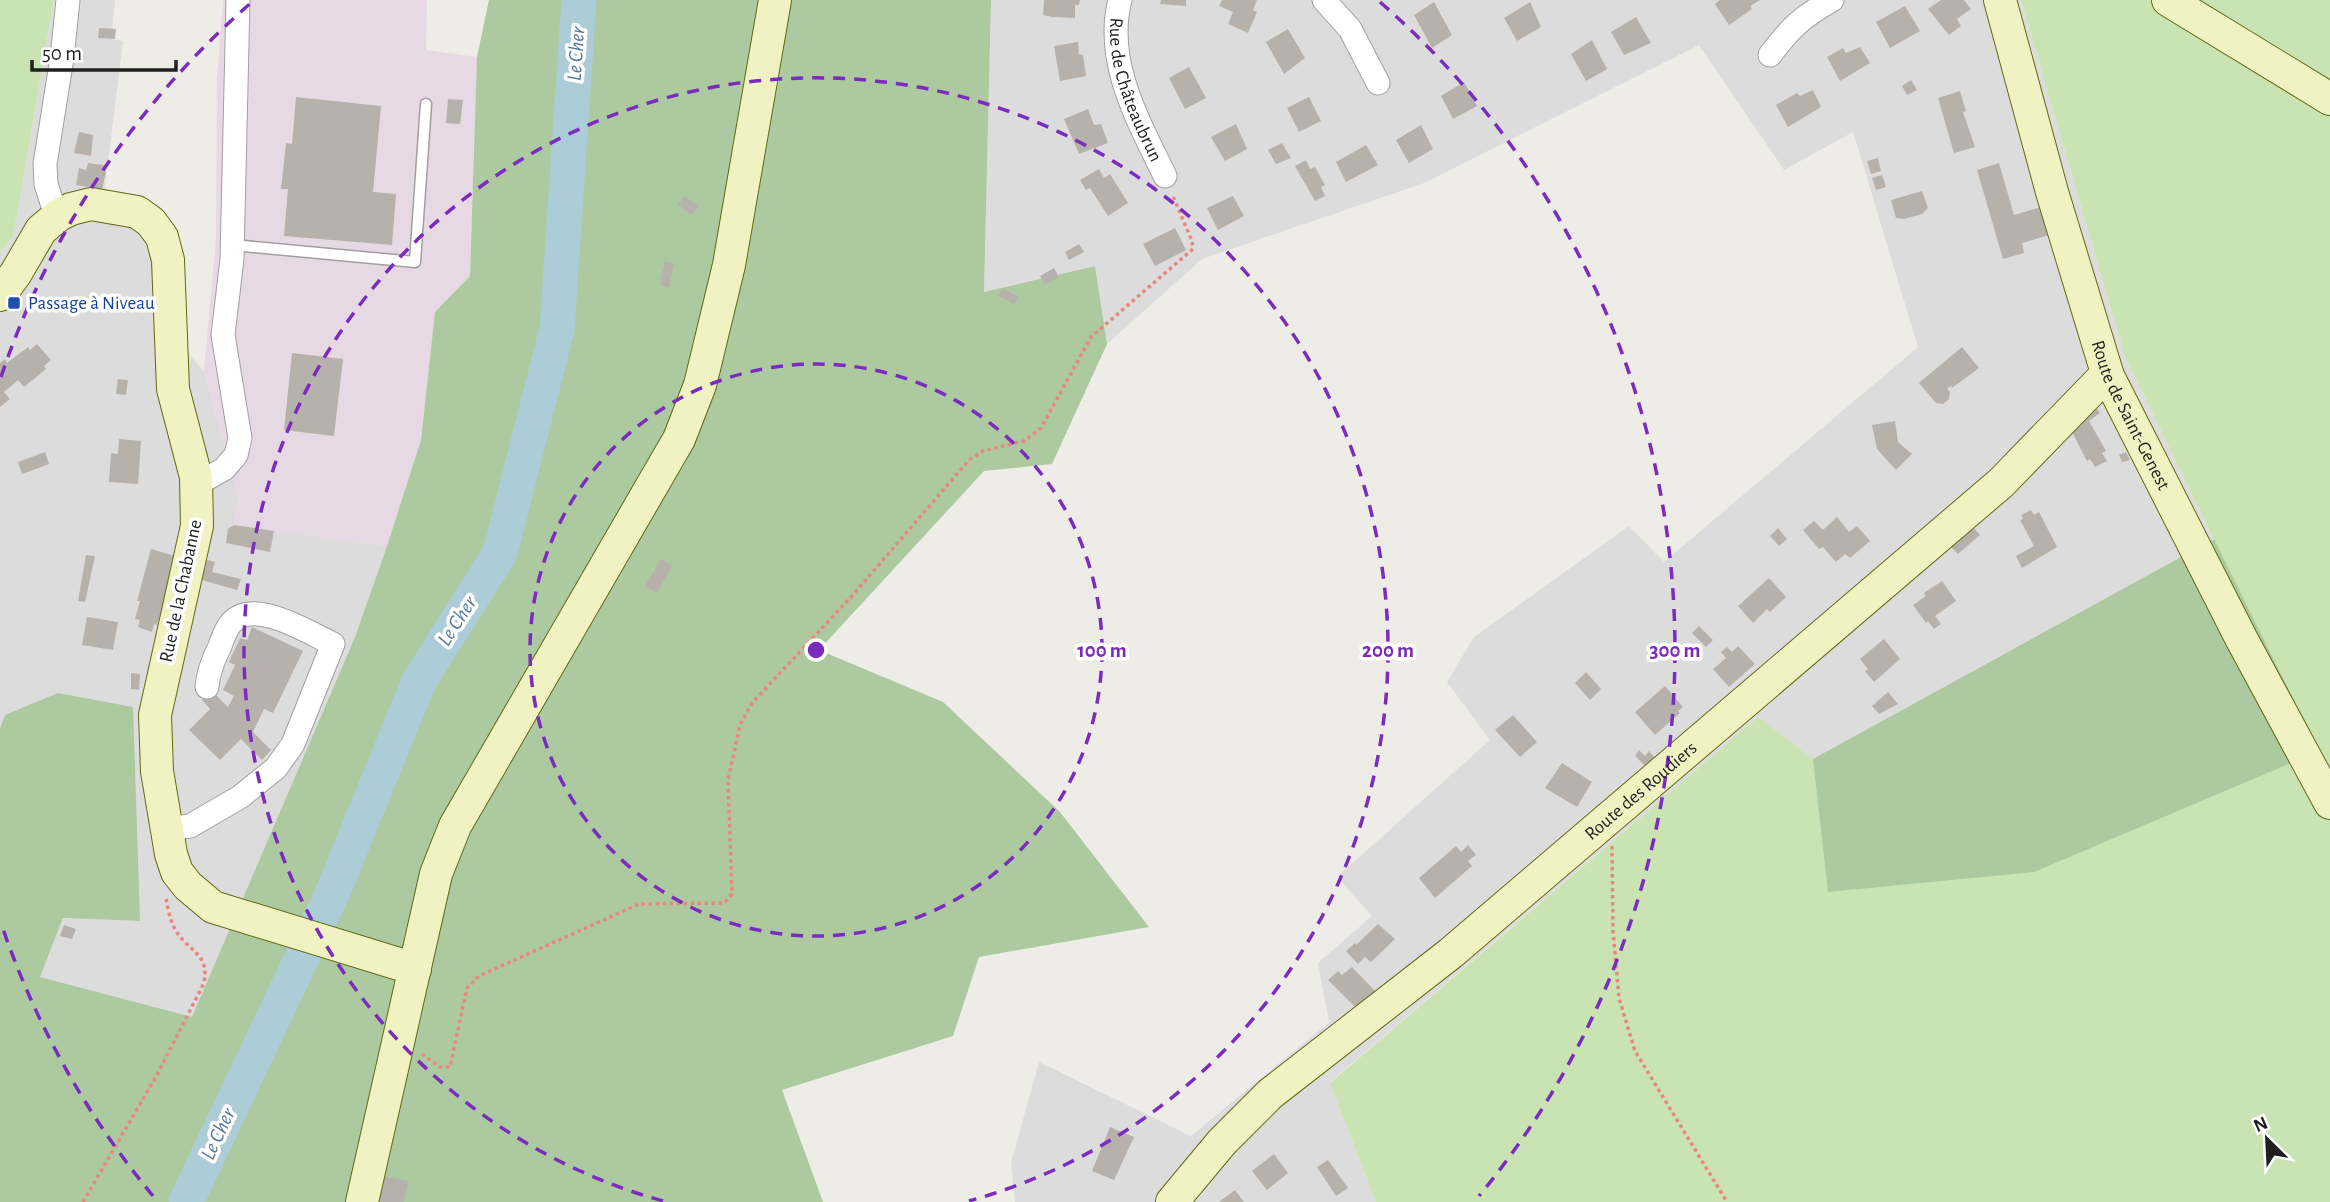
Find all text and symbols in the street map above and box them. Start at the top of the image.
street label: Rue de Châteaubrun [1106,17,1166,164]
water label: Le Cher [564,25,588,82]
scale bar [32,28,175,72]
text: 50 m [42,43,82,64]
place label: Passage à Niveau [28,294,155,313]
marker: Passage à Niveau [6,295,22,311]
street label: Route de Saint-Genest [2088,338,2174,493]
street label: Rue de la Chabanne [157,518,205,664]
water label: Le Cher [433,592,481,649]
centre of rings [804,638,828,662]
text: 100 m [1077,640,1127,661]
text: 200 m [1362,640,1414,661]
text: 300 m [1649,640,1701,661]
street label: Route des Roudiers [1581,738,1700,844]
water label: Le Cher [197,1104,239,1163]
north arrow [2232,1104,2302,1174]
text: N [2251,1113,2271,1136]

